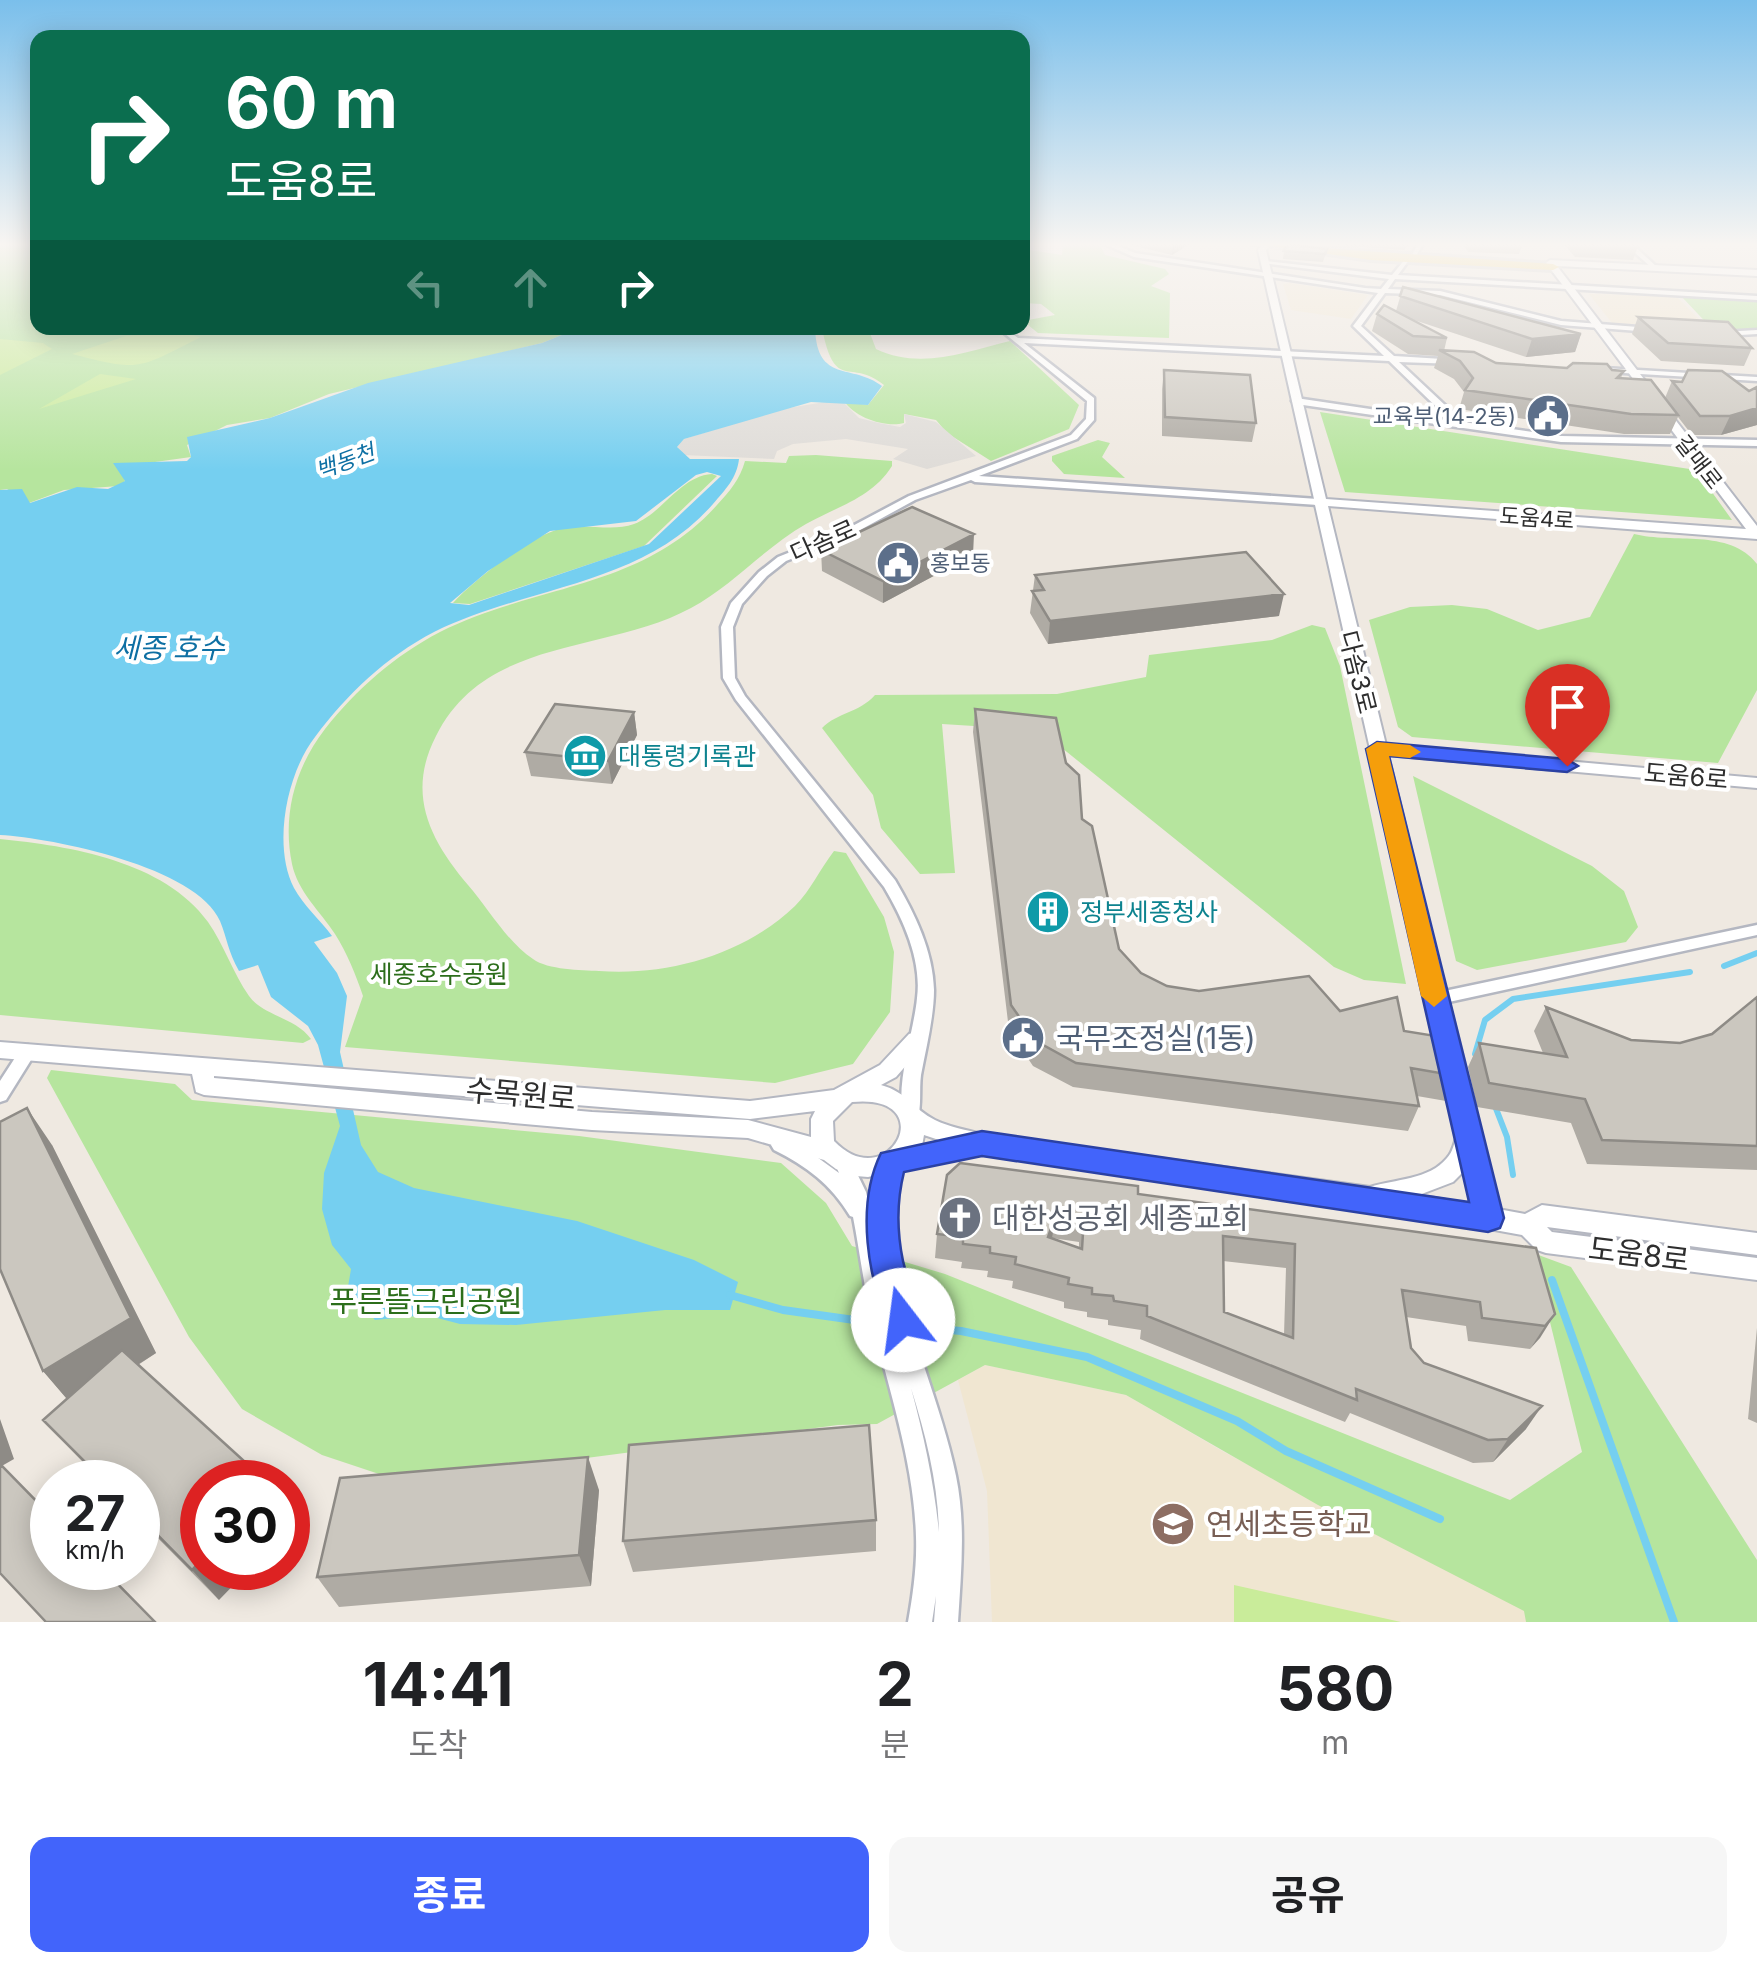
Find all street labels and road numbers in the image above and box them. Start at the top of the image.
street label: 갈매로 [1670,430,1728,494]
street label: 도움4로 [1499,502,1575,534]
street label: 다솜로 [785,513,861,569]
street label: 다솜3로 [1333,627,1383,717]
street label: 도움6로 [1643,757,1729,795]
street label: 수목원로 [464,1071,578,1117]
street label: 도움8로 [1586,1230,1692,1278]

